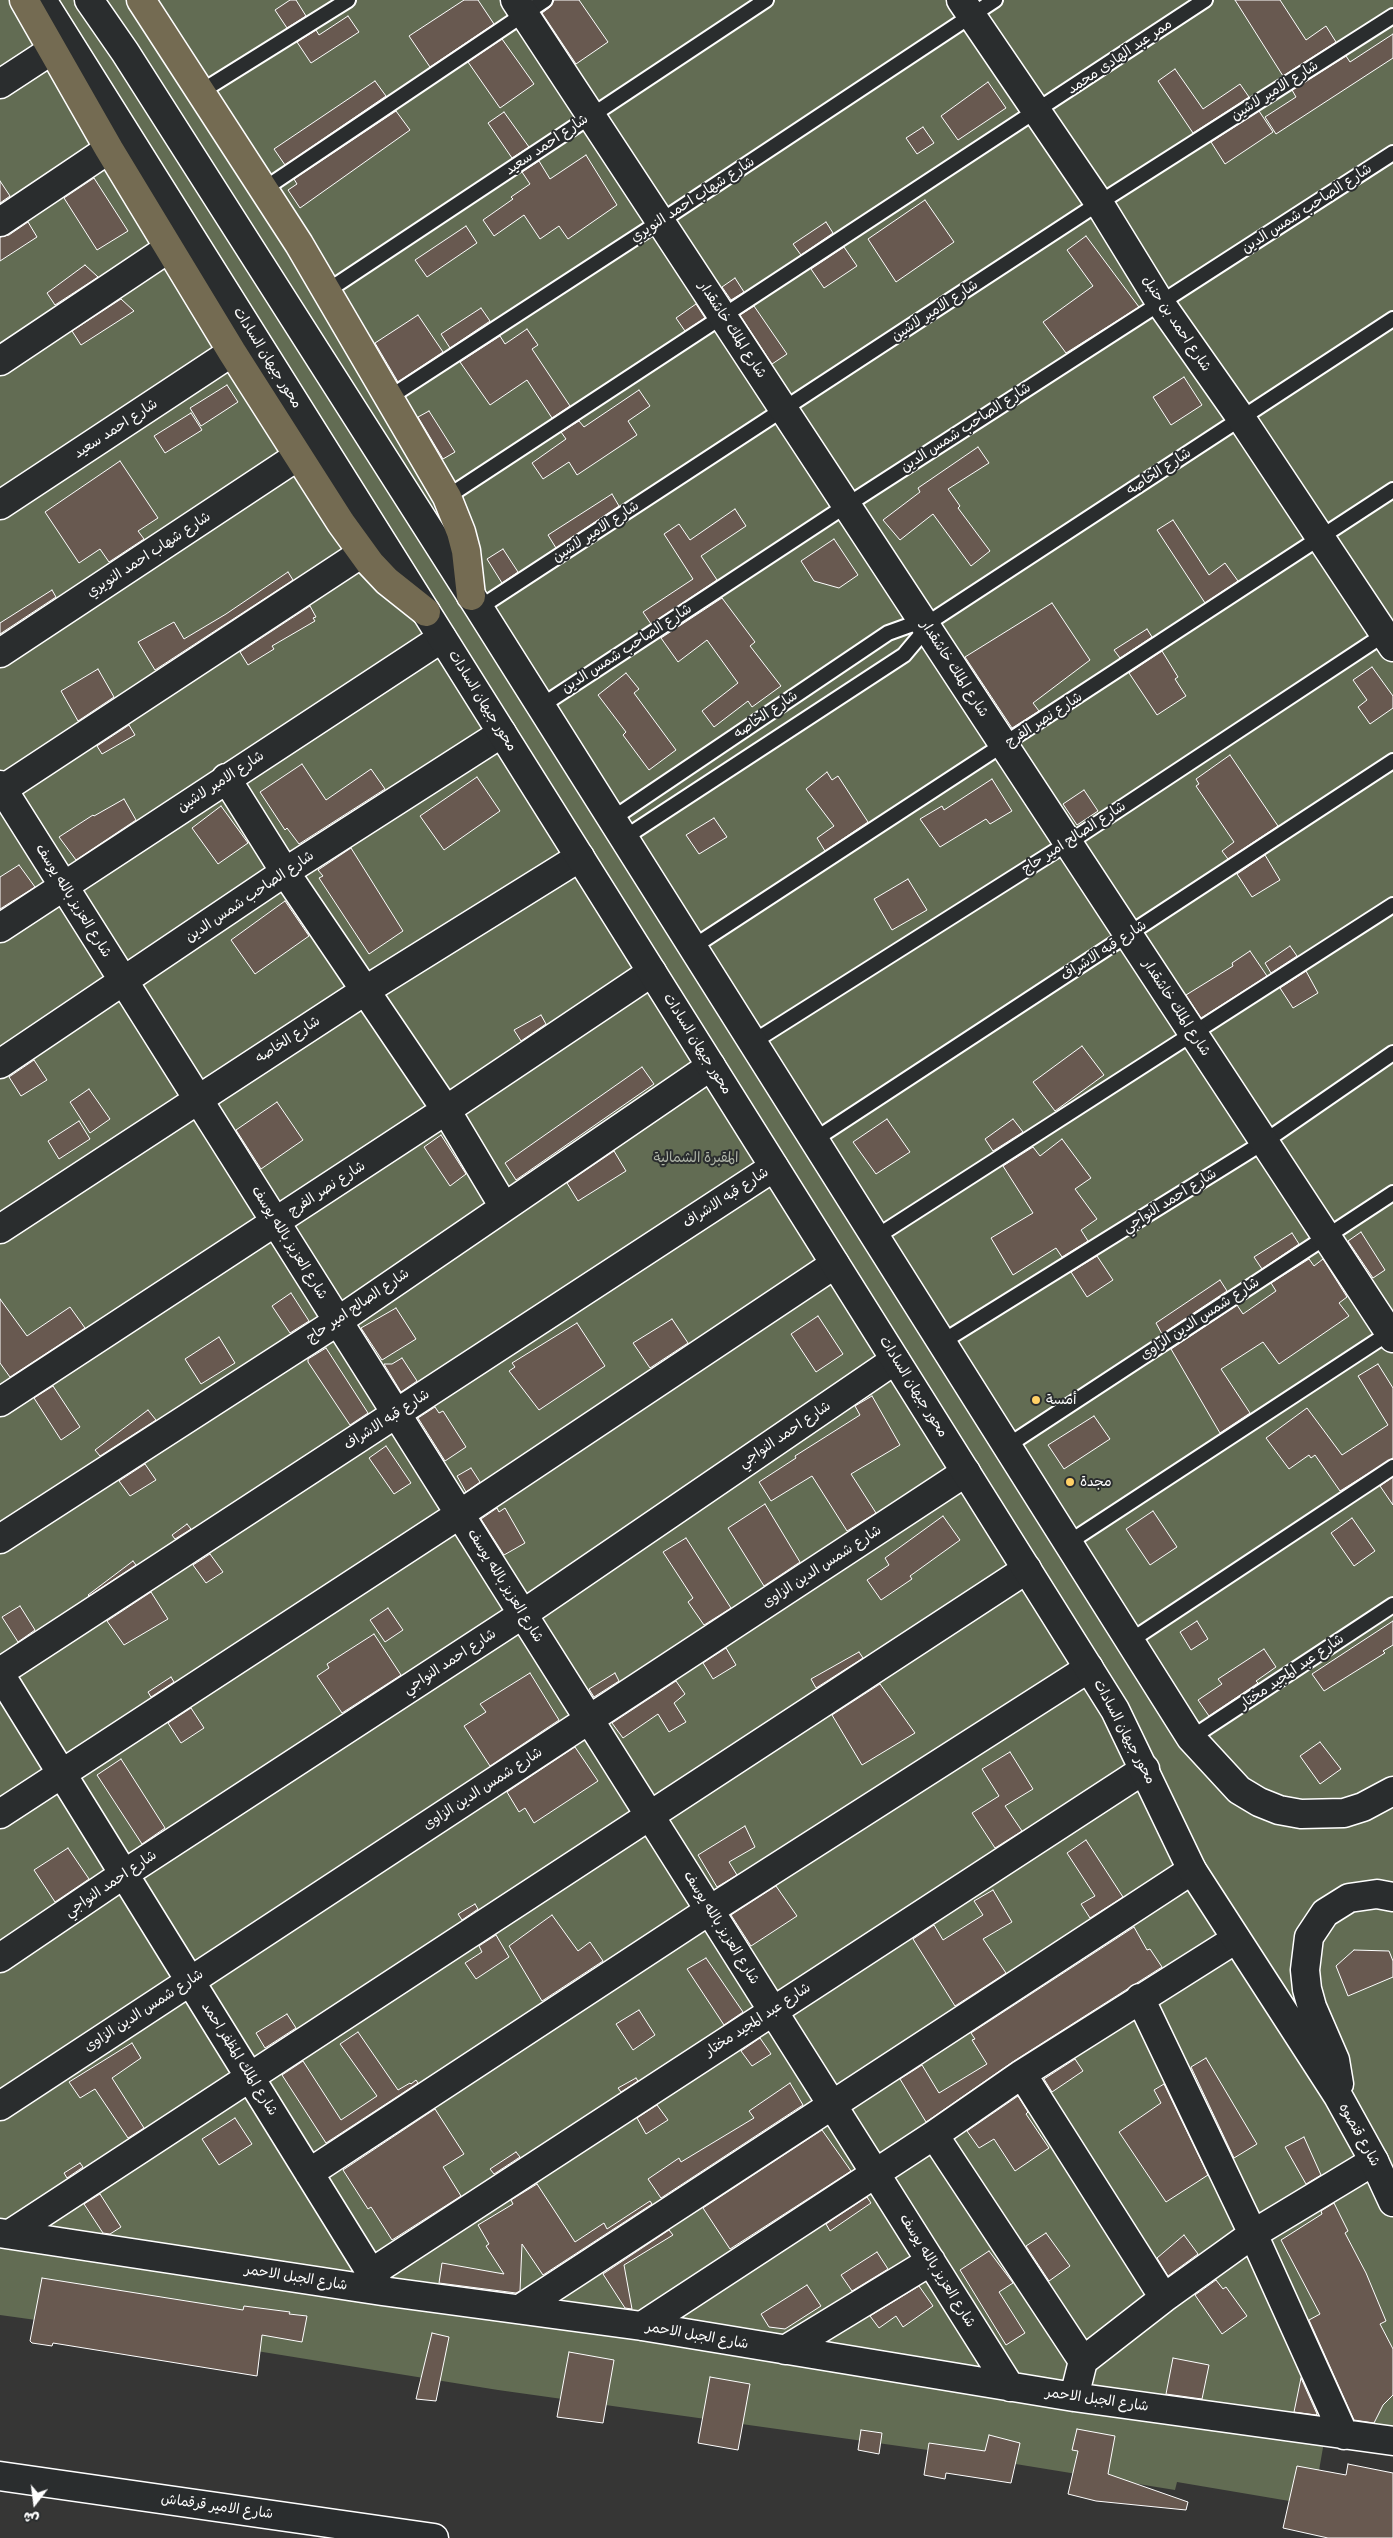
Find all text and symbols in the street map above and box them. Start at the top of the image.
street label: ممر عبد الهادى محمد [1064,16,1176,98]
street label: شارع الامير لاشين [1228,57,1322,125]
street label: شارع احمد سعيد [502,111,592,179]
street label: شارع شهاب احمد النويري [628,154,758,246]
street label: شارع الصاحب شمس الدين [1239,161,1375,257]
street label: شارع احمد بن حنبل [1138,273,1214,375]
street label: شارع الامير لاشين [888,277,982,345]
street label: شارع الملك خاشقدار [694,279,770,381]
street label: محور جيهان السادات [229,304,305,412]
street label: شارع الصاحب شمس الدين [898,380,1034,476]
street label: شارع احمد سعيد [71,396,161,462]
street label: شارع الخاصه [1124,445,1194,499]
street label: شارع الامير لاشين [549,498,643,566]
street label: شارع شهاب احمد النويري [84,509,214,601]
street label: شارع الصاحب شمس الدين [559,601,695,697]
street label: شارع الملك خاشقدار [916,618,992,720]
street label: محور جيهان السادات [444,647,520,755]
street label: شارع الخاصه [731,687,801,743]
street label: شارع نصر الفرج [1002,689,1086,751]
street label: شارع الامير لاشين [174,748,268,816]
street label: شارع الصالح امير حاج [1019,798,1129,878]
street label: شارع العزيز بالله يوسف [31,841,115,961]
street label: شارع الصاحب شمس الدين [182,848,318,946]
street label: شارع قبه الاشراف [1058,917,1150,985]
street label: شارع الملك خاشقدار [1138,957,1214,1059]
street label: محور جيهان السادات [659,990,735,1098]
street label: شارع الخاصه [253,1013,323,1067]
park label: المقبرة الشمالية [654,1150,738,1166]
street label: شارع نصر الفرج [285,1158,369,1220]
street label: شارع قبه الاشراف [680,1164,772,1232]
street label: شارع احمد النواجي [1120,1165,1220,1237]
street label: شارع العزيز بالله يوسف [247,1183,331,1303]
street label: شارع الصالح امير حاج [303,1265,413,1347]
street label: شارع شمس الدين الزاوى [1137,1274,1263,1364]
street label: محور جيهان السادات [875,1333,951,1441]
street label: شارع قبه الاشراف [341,1386,433,1454]
place label: أمسة [1046,1392,1077,1408]
marker: أمسة [1030,1394,1042,1406]
street label: شارع احمد النواجي [736,1398,834,1472]
place label: مجدة [1080,1474,1112,1490]
marker: مجدة [1064,1476,1076,1488]
street label: شارع شمس الدين الزاوى [759,1522,885,1612]
street label: شارع العزيز بالله يوسف [463,1526,547,1646]
street label: شارع احمد النواجي [400,1626,500,1698]
street label: شارع عبد المجيد مختار [1237,1631,1347,1713]
street label: محور جيهان السادات [1089,1677,1159,1787]
street label: شارع شمس الدين الزاوى [420,1744,546,1834]
street label: شارع احمد النواجي [62,1847,160,1921]
street label: شارع العزيز بالله يوسف [679,1868,763,1988]
street label: شارع شمس الدين الزاوى [81,1966,207,2056]
street label: شارع عبد المجيد مختار [702,1980,814,2060]
street label: شارع الملك المظفر احمد [197,1999,281,2119]
street label: شارع قنصوه [1335,2100,1383,2170]
street label: شارع العزيز بالله يوسف [895,2211,979,2331]
street label: شارع الجبل الاحمر [243,2262,349,2294]
street label: شارع الجبل الاحمر [644,2319,750,2353]
street label: شارع الجبل الاحمر [1044,2384,1150,2416]
north arrow [10,2478,60,2528]
street label: شارع الامير قرقماش [160,2491,274,2523]
text: ش [20,2504,42,2532]

